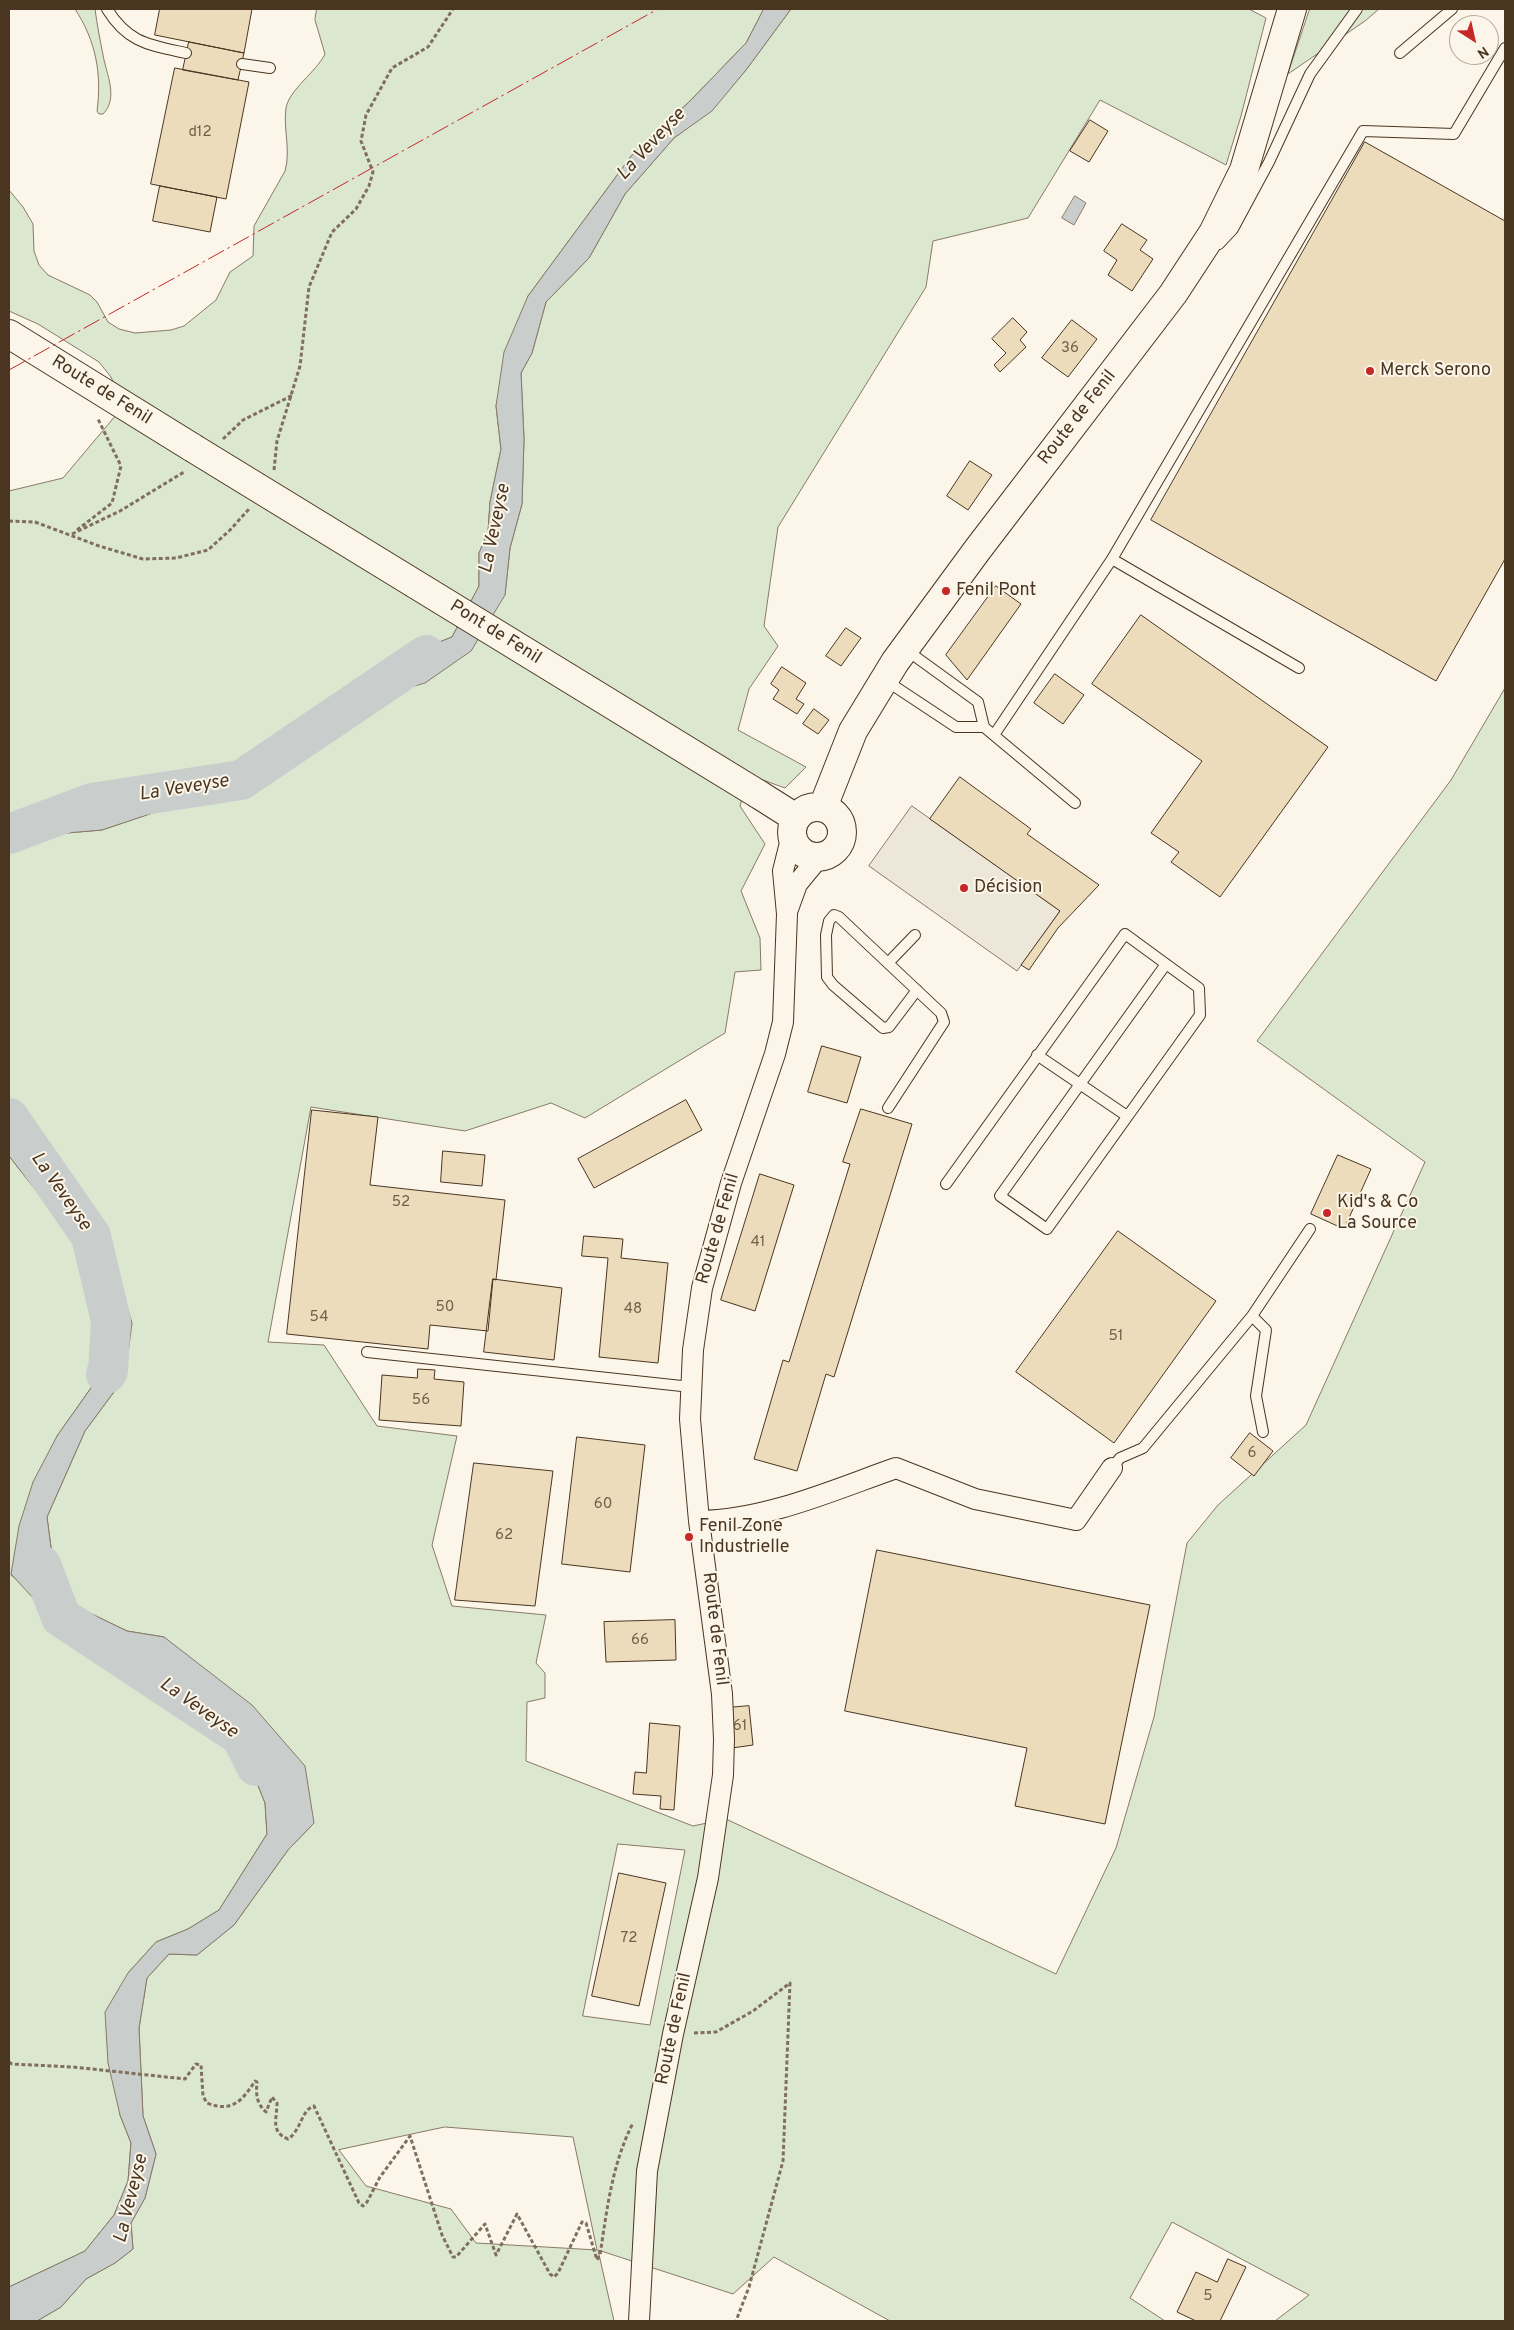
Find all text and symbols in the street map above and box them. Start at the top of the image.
north arrow [1449,15,1499,65]
text: N [1473,42,1491,62]
water label: La Veveyse [613,104,691,186]
house number: d12 [188,124,212,142]
house number: 36 [1061,340,1079,358]
street label: Route de Fenil [47,352,155,430]
place label: Merck Serono [1380,360,1491,382]
marker: Merck Serono [1364,365,1376,377]
street label: Route de Fenil [1034,366,1122,470]
water label: La Veveyse [475,482,517,576]
place label: Fenil Pont [956,580,1036,602]
marker: Fenil Pont [940,585,952,597]
street label: Pont de Fenil [445,596,545,670]
water label: La Veveyse [138,771,230,807]
place label: Décision [974,877,1042,899]
marker: Décision [958,882,970,894]
water label: La Veveyse [25,1148,95,1236]
street label: Route de Fenil [693,1171,745,1287]
place label: Kid's & Co La Source [1337,1192,1418,1234]
house number: 52 [392,1194,410,1212]
marker: Kid's & Co La Source [1321,1207,1333,1219]
house number: 41 [751,1234,765,1252]
house number: 50 [436,1299,454,1317]
house number: 48 [624,1301,642,1319]
house number: 54 [310,1309,328,1327]
house number: 51 [1109,1328,1123,1346]
house number: 56 [412,1392,430,1410]
house number: 6 [1248,1445,1256,1463]
house number: 60 [594,1496,612,1514]
place label: Fenil Zone Industrielle [699,1516,789,1558]
house number: 62 [495,1527,513,1545]
marker: Fenil Zone Industrielle [683,1531,695,1543]
street label: Route de Fenil [696,1571,732,1687]
house number: 66 [631,1632,649,1650]
water label: La Veveyse [154,1674,242,1744]
house number: 61 [733,1718,747,1736]
house number: 72 [621,1930,637,1948]
street label: Route de Fenil [653,1971,697,2087]
water label: La Veveyse [110,2152,154,2246]
house number: 5 [1203,2288,1213,2306]

